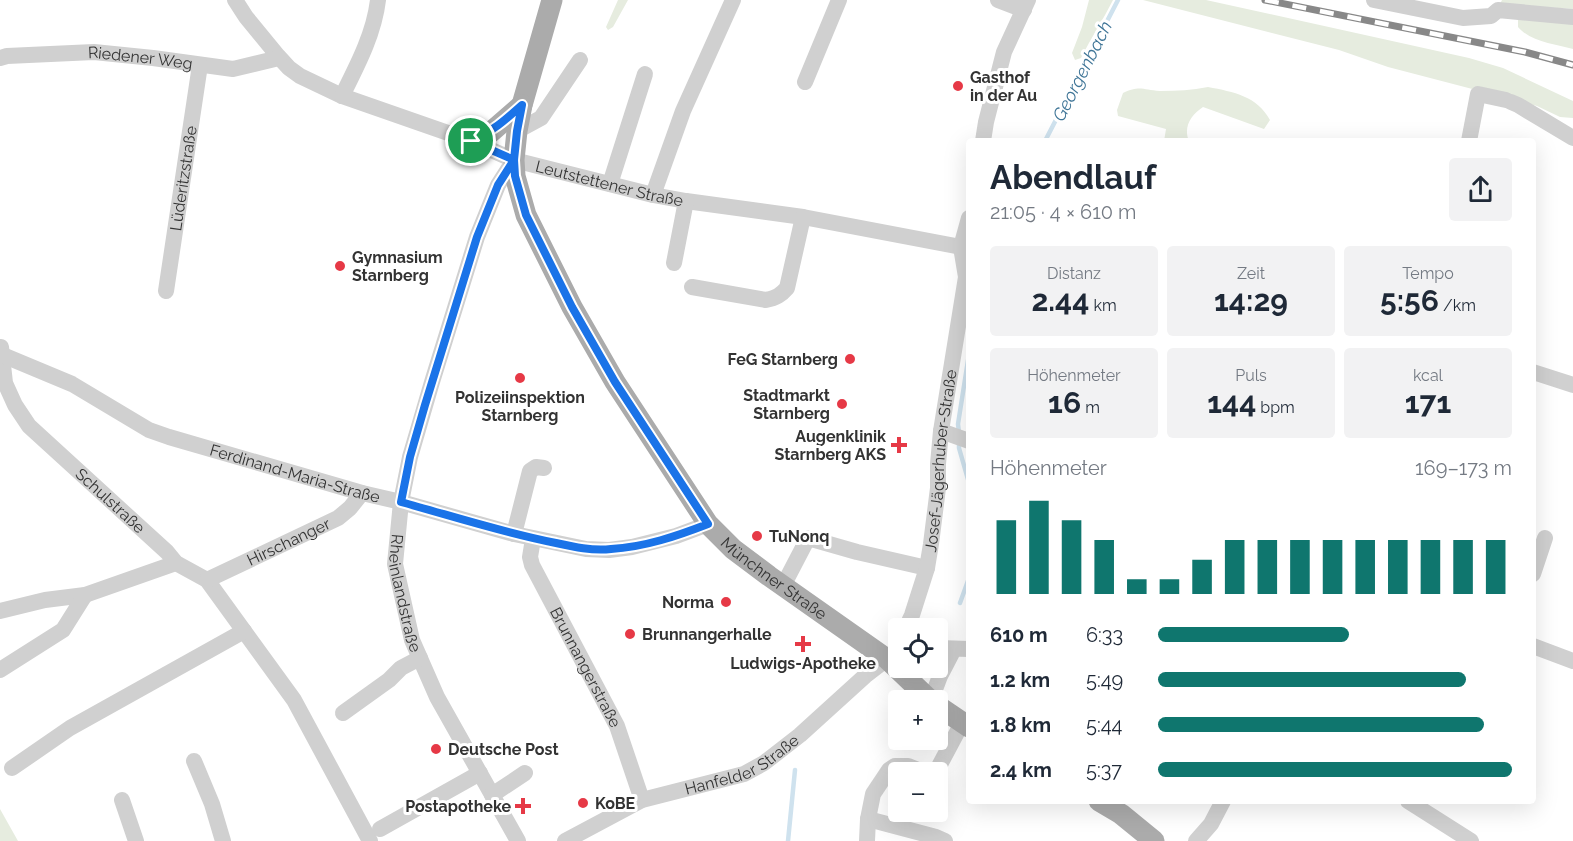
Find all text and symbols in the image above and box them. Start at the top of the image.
water label: Georgenbach [1048,17,1116,125]
street label: Riedener Weg [88,42,194,73]
place label: Gasthof in der Au [970,68,1037,105]
marker: Gasthof in der Au [951,79,965,93]
pin [445,115,496,166]
street label: Lüderitzstraße [166,124,200,232]
icon: arrive [454,124,487,157]
street label: Leutstettener Straße [534,156,685,210]
text: Abendlauf [990,158,1156,197]
button: share [1449,158,1512,221]
text: 21:05 · 4 × 610 m [990,200,1136,224]
place label: Gymnasium Starnberg [352,248,443,285]
marker: Gymnasium Starnberg [333,259,347,273]
text: Distanz [1047,264,1101,283]
text: Zeit [1237,264,1265,283]
text: Tempo [1402,264,1454,283]
text: 2.44 [1031,283,1089,318]
text: 14:29 [1214,283,1288,318]
text: 5:56 [1380,283,1439,318]
text: km [1089,296,1117,315]
text: /km [1439,296,1476,315]
place label: FeG Starnberg [728,350,838,369]
marker: FeG Starnberg [843,352,857,366]
text: Höhenmeter [1027,366,1121,385]
text: Puls [1235,366,1267,385]
text: kcal [1413,366,1443,385]
street label: Josef-Jägerhuber-Straße [920,368,960,553]
marker: Polizeiinspektion Starnberg [513,371,527,385]
text: 16 [1048,385,1081,420]
text: 144 [1207,385,1256,420]
text: 171 [1405,385,1451,420]
place label: Stadtmarkt Starnberg [743,386,830,423]
place label: Polizeiinspektion Starnberg [455,388,585,425]
marker: Stadtmarkt Starnberg [835,397,849,411]
text: m [1081,398,1100,417]
text: bpm [1256,398,1295,417]
place label: Augenklinik Starnberg AKS [775,427,886,464]
marker: Augenklinik Starnberg AKS [890,436,908,454]
street label: Ferdinand-Maria-Straße [208,440,382,506]
text: Höhenmeter [990,456,1107,480]
text: 169–173 m [1415,456,1512,480]
street label: Schulstraße [72,464,149,537]
street label: Hirschanger [244,514,333,569]
place label: TuNonq [769,527,829,546]
marker: TuNonq [750,529,764,543]
street label: Rheinlandstraße [386,533,426,655]
street label: Münchner Straße [717,533,831,623]
place label: Norma [662,593,714,612]
marker: Norma [719,595,733,609]
street label: Brunnangerstraße [546,604,625,730]
map controls [888,618,948,822]
button: locate [888,618,948,678]
text: 610 m [990,623,1048,647]
text: 6:33 [1086,623,1123,647]
place label: Brunnangerhalle [642,625,772,644]
marker: Brunnangerhalle [623,627,637,641]
marker: Ludwigs-Apotheke [796,637,810,651]
place label: Ludwigs-Apotheke [730,654,876,673]
text: 1.2 km [990,668,1050,692]
text: 5:49 [1086,668,1123,692]
button: + [888,690,948,750]
text: 1.8 km [990,713,1051,737]
text: 5:44 [1086,713,1123,737]
street label: Hanfelder Straße [683,730,802,798]
place label: Deutsche Post [448,740,559,759]
marker: Deutsche Post [429,742,443,756]
text: 2.4 km [990,758,1052,782]
text: 5:37 [1086,758,1122,782]
button: − [888,762,948,822]
place label: KoBE [595,794,636,813]
marker: KoBE [576,796,590,810]
place label: Postapotheke [405,797,511,816]
marker: Postapotheke [516,799,530,813]

